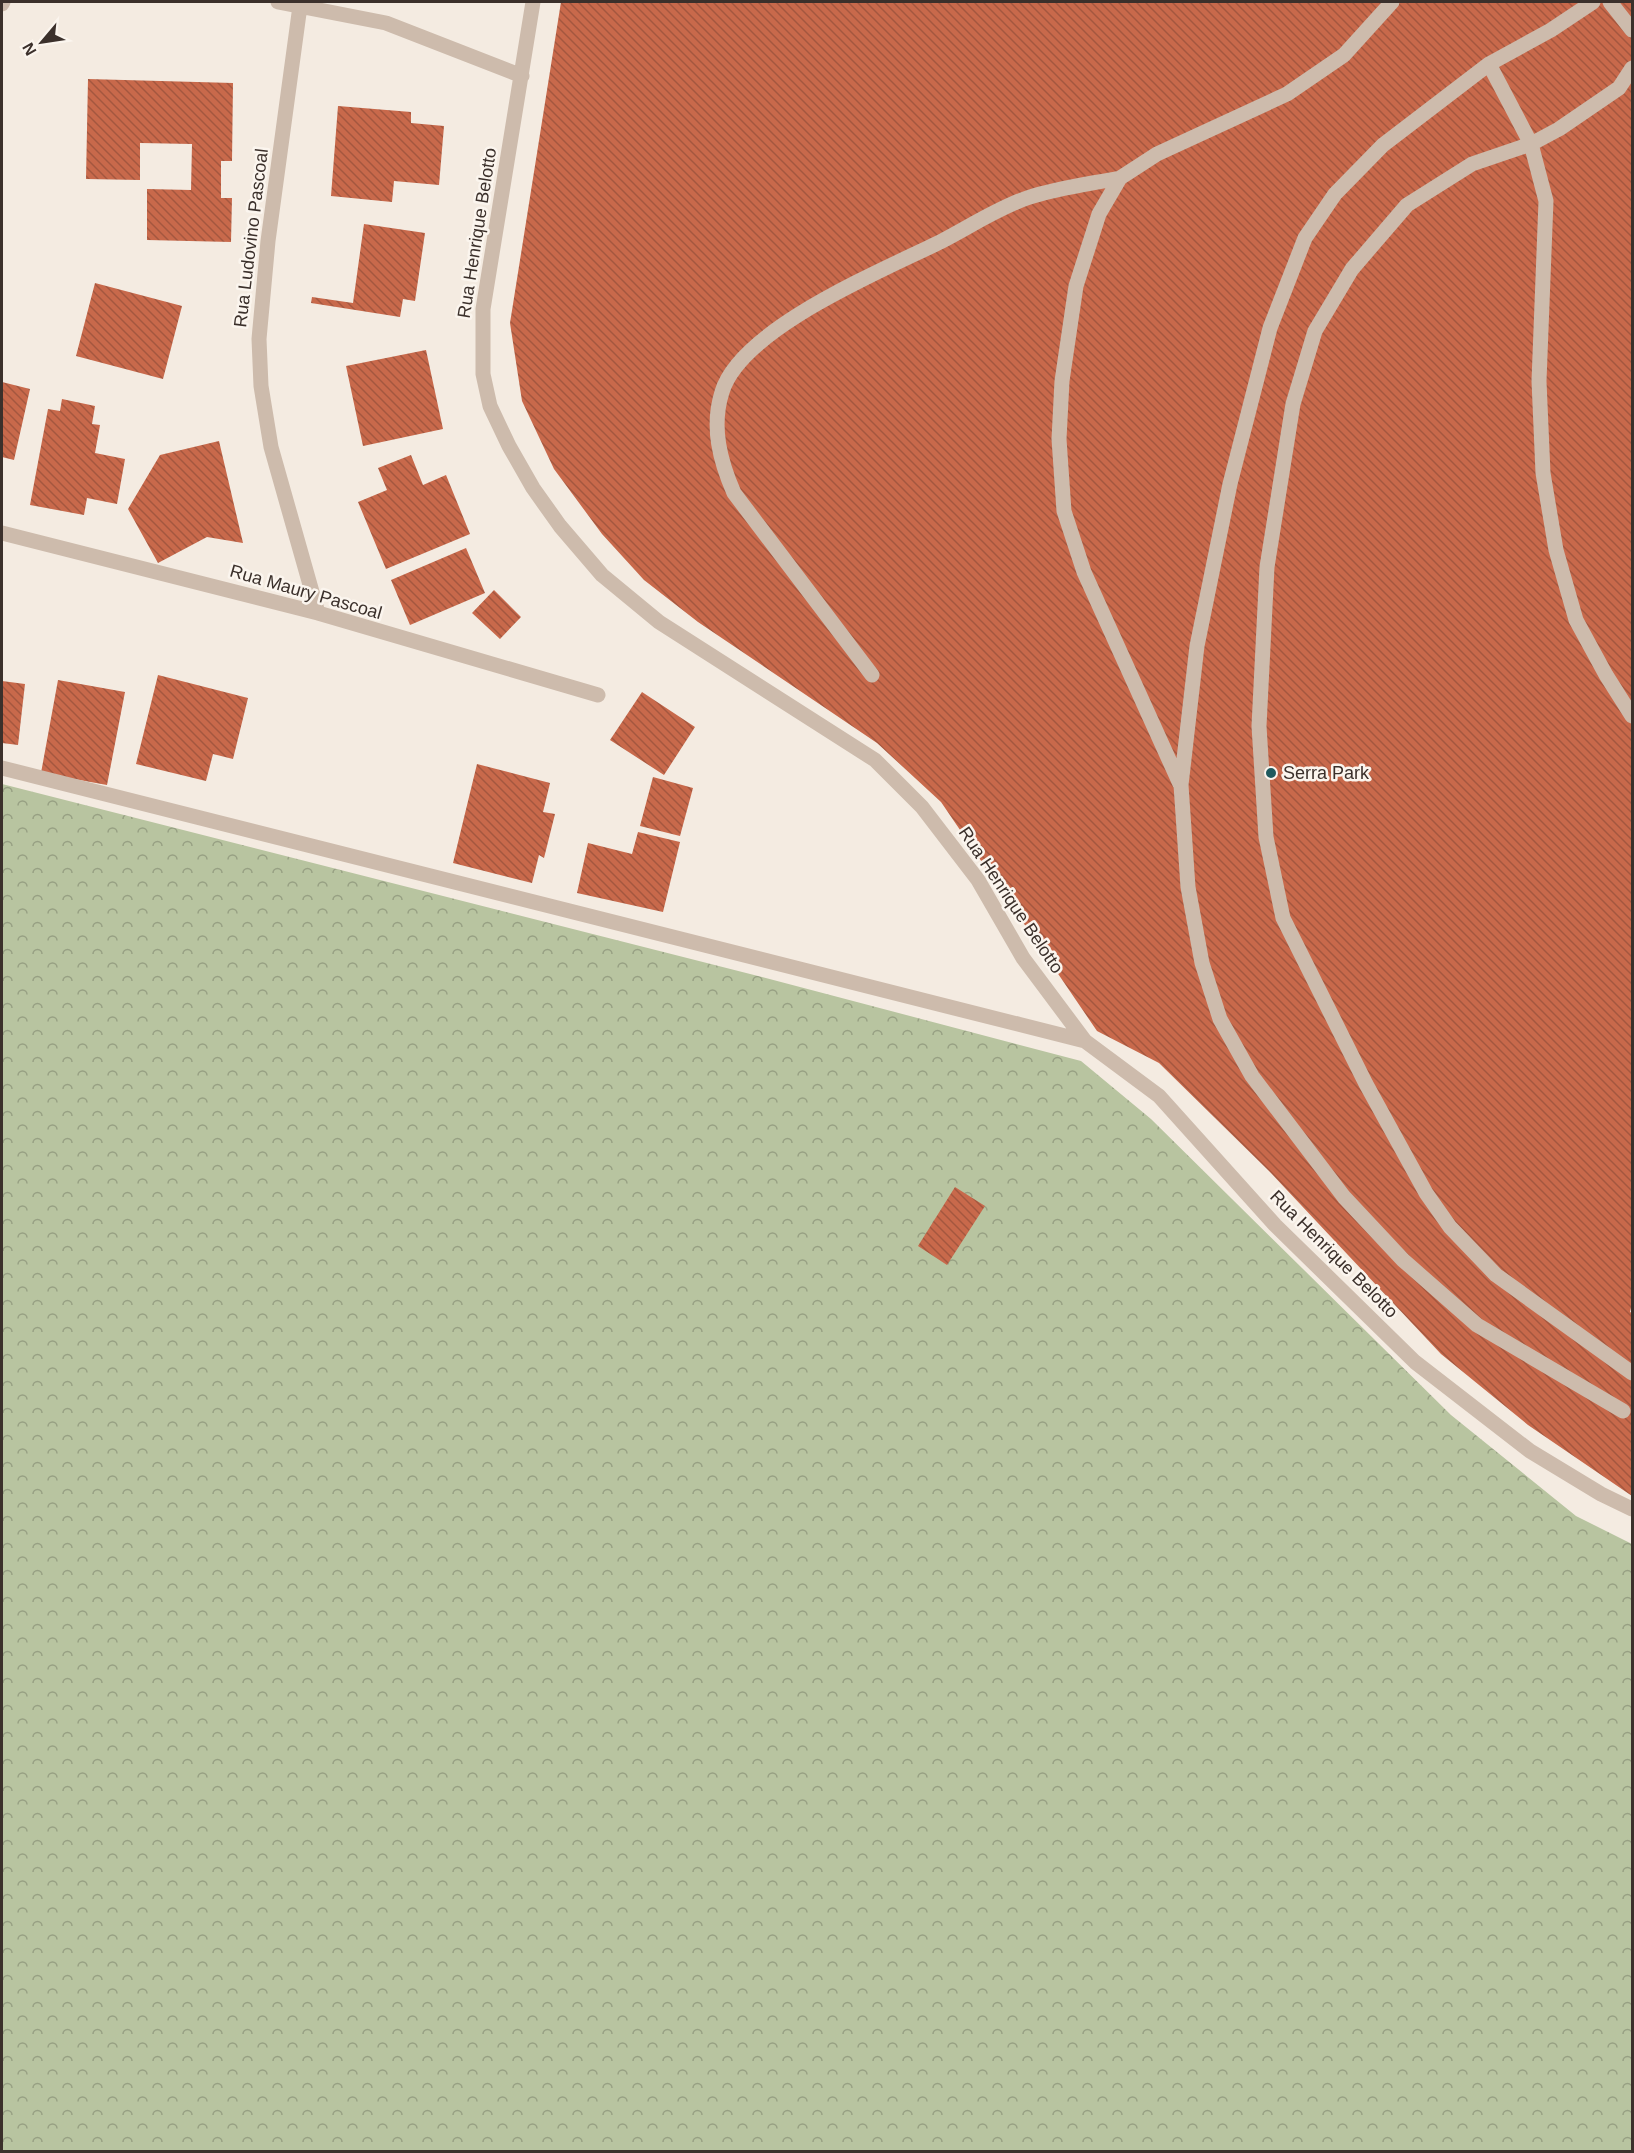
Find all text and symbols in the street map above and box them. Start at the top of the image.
north arrow [12,12,72,72]
text: N [19,40,40,58]
street label: Rua Henrique Belotto [454,146,500,320]
street label: Rua Ludovino Pascoal [230,147,272,329]
street label: Rua Maury Pascoal [228,561,384,623]
place label: Serra Park [1283,763,1370,783]
marker: Serra Park [1264,766,1278,780]
street label: Rua Henrique Belotto [955,823,1067,977]
street label: Rua Henrique Belotto [1266,1186,1402,1322]

